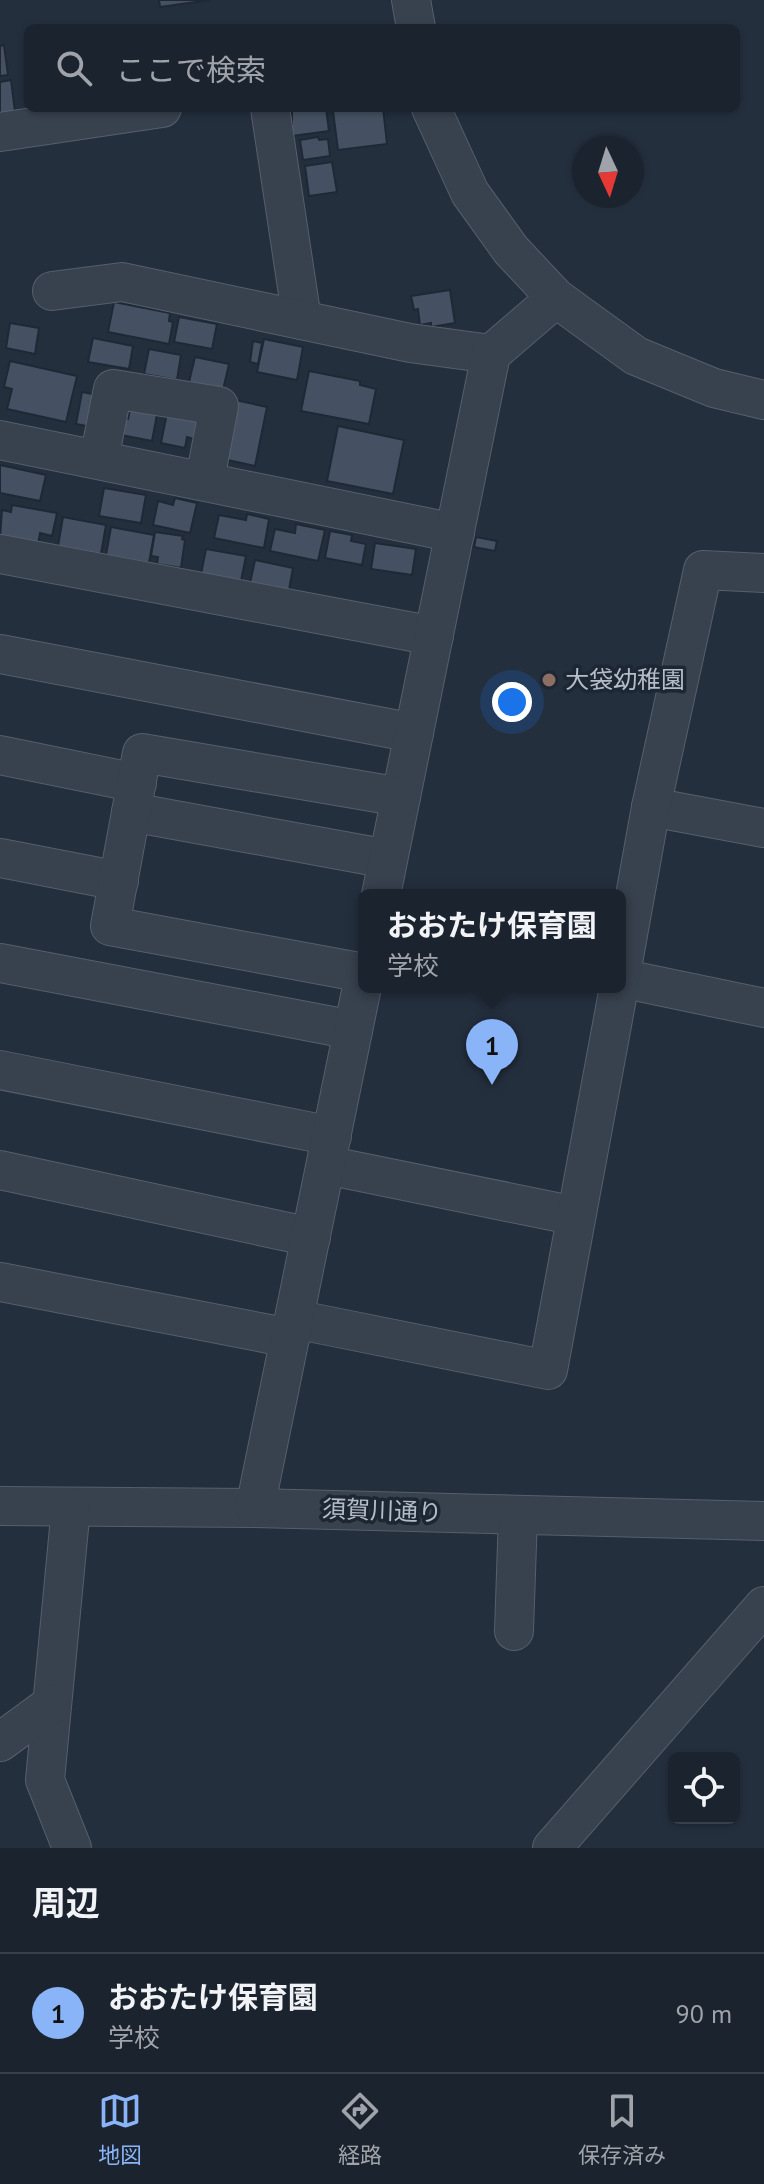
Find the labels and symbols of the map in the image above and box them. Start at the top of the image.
north arrow [572,136,644,208]
place label: 大袋幼稚園 [565,664,685,695]
marker: 大袋幼稚園 [540,671,558,689]
your location [492,682,532,722]
pin: 1 [466,1019,518,1085]
street label: 須賀川通り [322,1493,443,1528]

